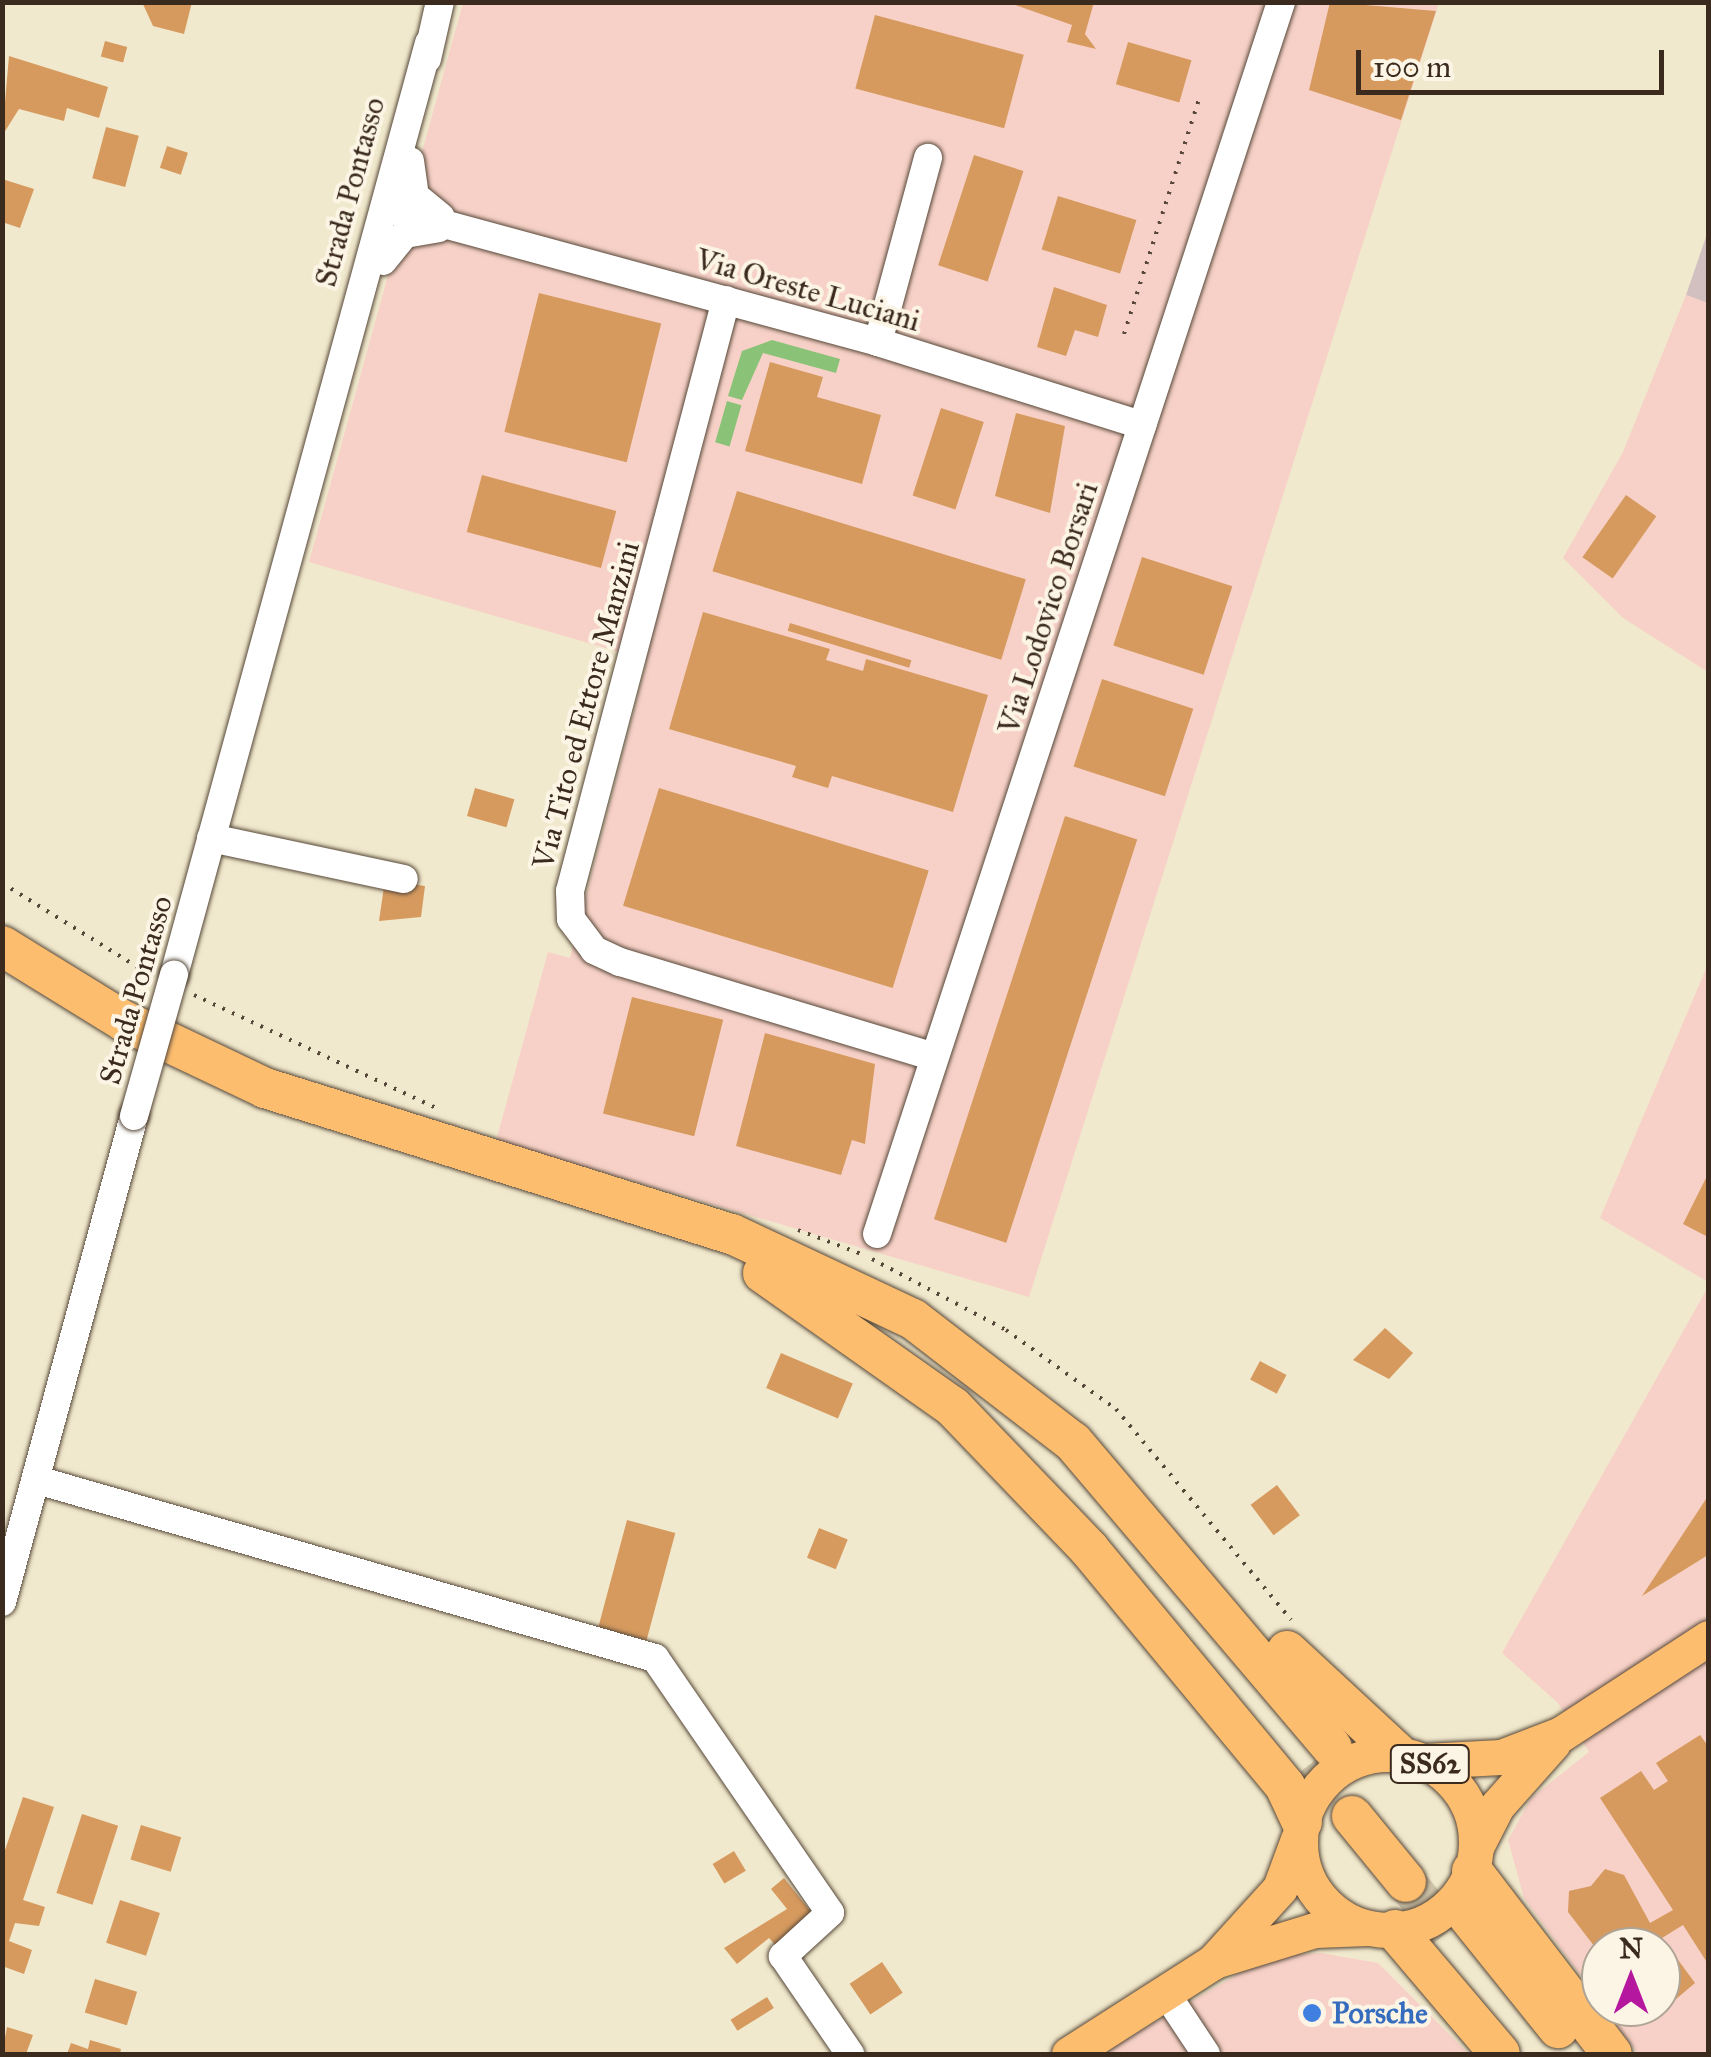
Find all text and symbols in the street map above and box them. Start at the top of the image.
scale bar [1361,30,1668,92]
text: 100 m [1373,49,1451,85]
street label: Strada Pontasso [307,93,393,291]
street label: Via Oreste Luciani [692,241,924,339]
street label: Via Lodovico Borsari [990,478,1106,738]
street label: Via Tito ed Ettore Manzini [525,537,647,873]
street label: Strada Pontasso [92,892,180,1088]
road number: SS62 [1388,1741,1472,1787]
north arrow [1581,1927,1681,2027]
text: N [1619,1931,1643,1966]
place label: Porsche [1332,1995,1428,2031]
marker: Porsche [1301,2002,1323,2024]

